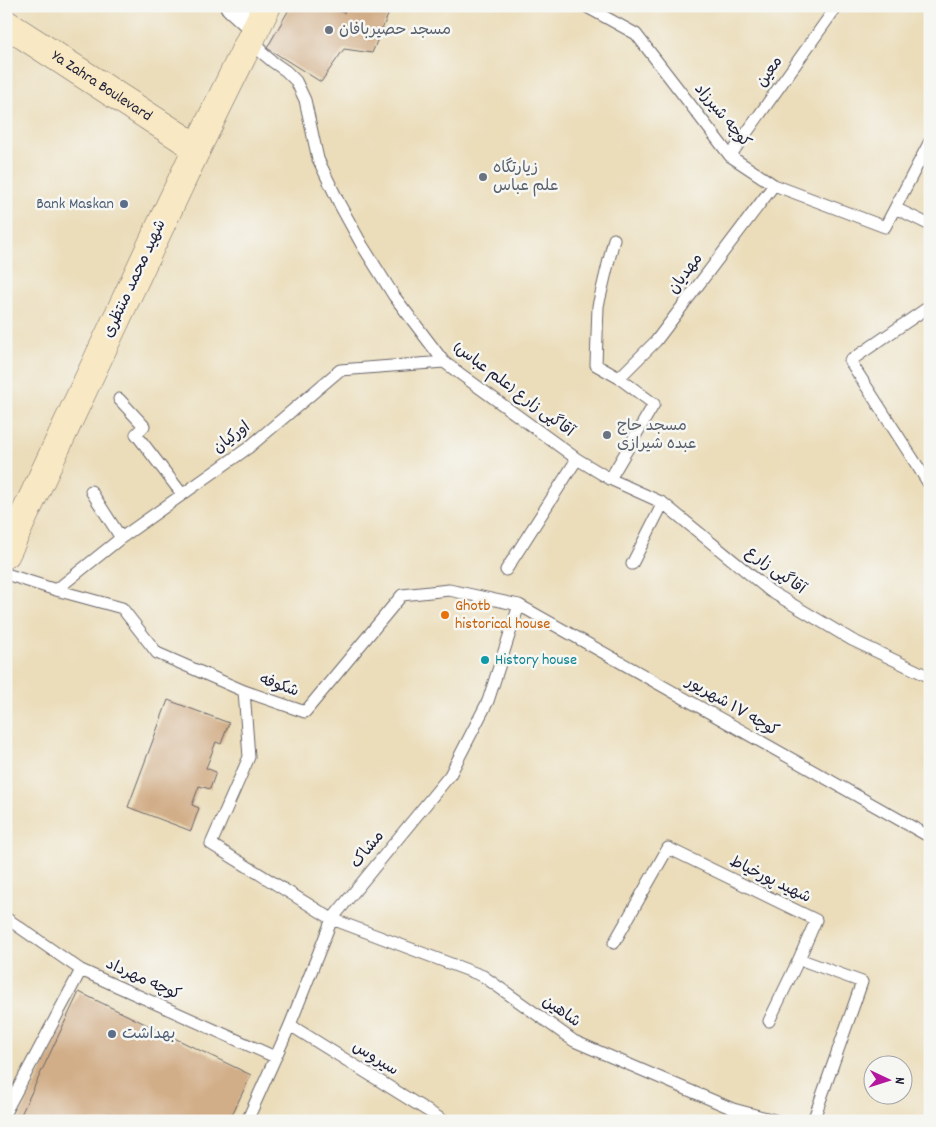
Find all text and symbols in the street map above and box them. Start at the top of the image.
place label: مسجد حصیربافان [339,19,451,42]
marker: مسجد حصیربافان [323,24,335,36]
street label: Ya Zahra Boulevard [47,45,157,127]
street label: معین [751,52,789,92]
street label: کوچه شیرزاد [688,79,756,153]
place label: زيارتگاه علم عباس [493,157,558,198]
marker: زيارتگاه علم عباس [477,171,489,183]
place label: Bank Maskan [36,193,114,216]
marker: Bank Maskan [118,198,130,210]
street label: شهید محمد منتظری [97,216,173,342]
street label: مهدیان [663,249,709,299]
street label: آقاگپی زارع (علم عباس) [448,337,579,444]
place label: مسجد حاج عبده شیرازی [617,415,696,456]
street label: اورکیان [208,416,256,460]
marker: مسجد حاج عبده شیرازی [601,429,613,441]
street label: آقاگپی زارع [740,541,811,601]
place label: Ghotb historical house [455,595,550,636]
marker: Ghotb historical house [439,609,451,621]
place label: History house [495,649,577,672]
marker: History house [479,654,491,666]
street label: شکوفه [256,669,302,703]
street label: کوچه ۱۷ شهریور [680,670,783,743]
street label: مشاک [346,826,390,874]
street label: شهید پورخیاط [725,850,815,910]
street label: کوچه مهرداد [102,953,185,1007]
street label: شاهین [537,990,585,1034]
place label: بهداشت [122,1023,175,1046]
marker: بهداشت [106,1028,118,1040]
street label: سیروس [347,1036,403,1082]
north arrow [864,1054,914,1104]
text: N [889,1077,909,1085]

